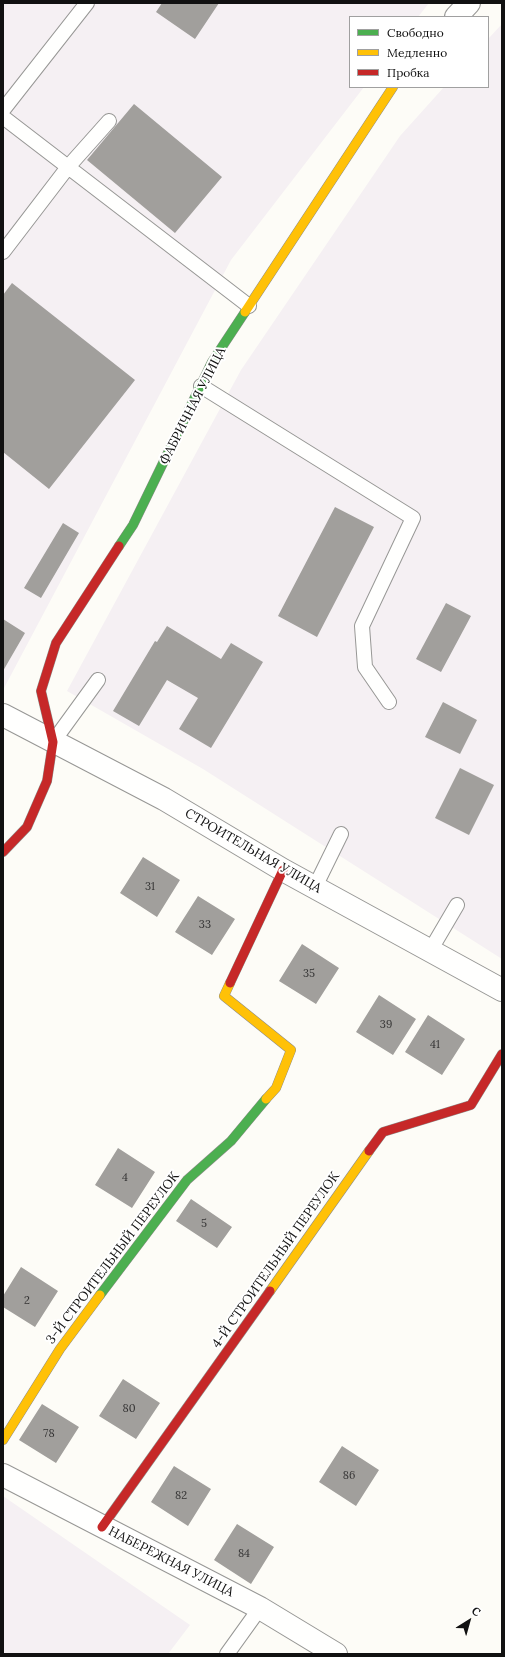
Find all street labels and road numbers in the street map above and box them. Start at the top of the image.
street label: ФАБРИЧНАЯ УЛИЦА [157,345,229,467]
street label: СТРОИТЕЛЬНАЯ УЛИЦА [182,806,324,896]
street label: 3-Й СТРОИТЕЛЬНЫЙ ПЕРЕУЛОК [43,1169,183,1347]
street label: 4-Й СТРОИТЕЛЬНЫЙ ПЕРЕУЛОК [209,1169,343,1351]
street label: НАБЕРЕЖНАЯ УЛИЦА [106,1524,236,1600]

